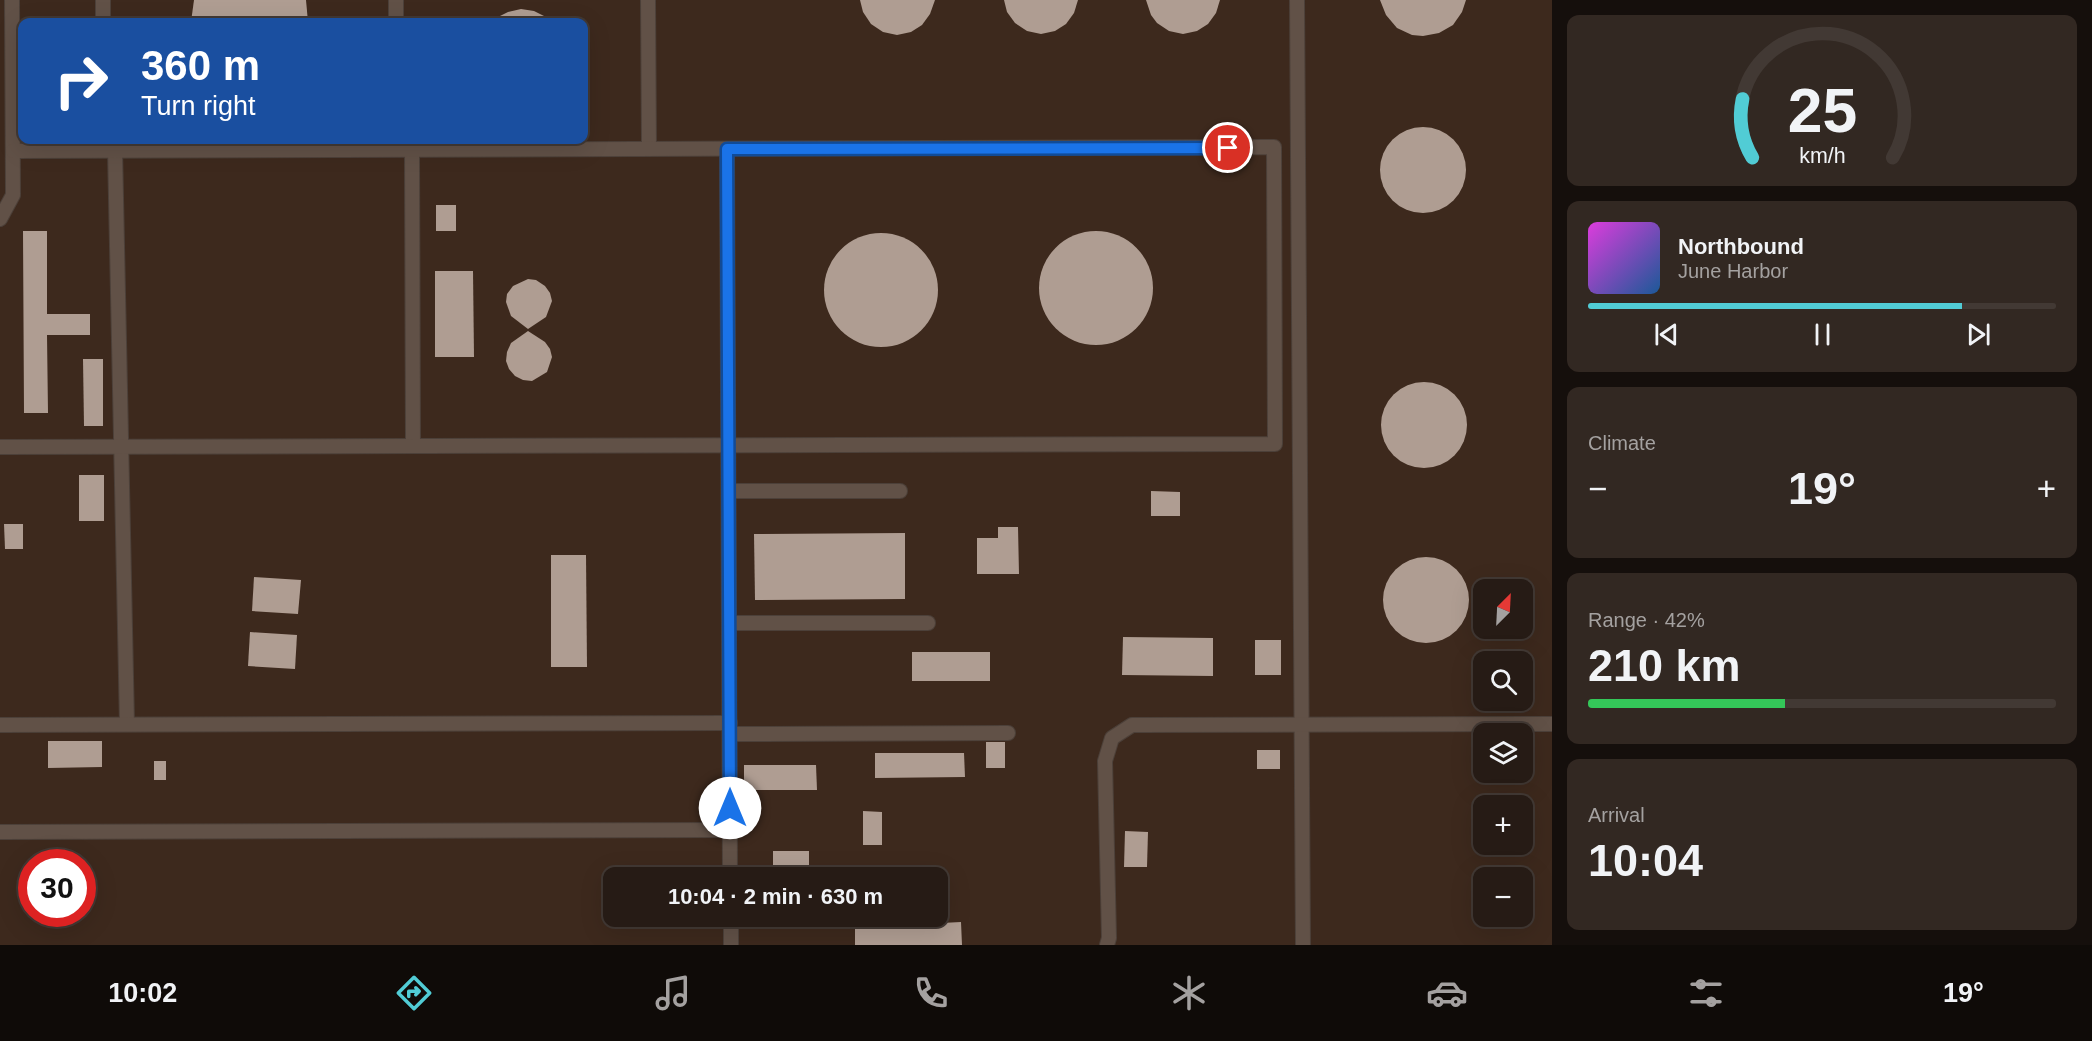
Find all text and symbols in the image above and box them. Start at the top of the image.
icon: right [42,42,120,120]
text: 360 m [141,42,260,89]
text: 25 [1787,76,1857,145]
text: Turn right [141,91,256,121]
pin [1202,122,1253,173]
icon: arrive [1211,131,1244,164]
text: km/h [1799,144,1845,168]
text: Northbound [1678,234,1804,259]
text: June Harbor [1678,260,1788,282]
icon: previous [1650,318,1683,351]
icon: pause [1806,318,1839,351]
icon: next [1962,318,1995,351]
text: Climate [1588,432,1656,454]
text: 19° [1788,463,1856,514]
text: − [1588,470,1607,507]
text: + [2037,470,2056,507]
north arrow [1473,579,1533,639]
map controls [1473,579,1533,927]
text: Range · 42% [1588,609,1705,631]
text: 210 km [1588,640,1741,691]
button: search [1473,651,1533,711]
button: layers [1473,723,1533,783]
position arrow [698,776,762,840]
button: + [1473,795,1533,855]
text: Arrival [1588,804,1645,826]
text: 10:04 [1588,835,1703,886]
speed limit sign: 30 [18,849,96,927]
button: − [1473,867,1533,927]
text: 10:04 · 2 min · 630 m [668,884,883,909]
icon: directions [393,972,435,1014]
icon: music [652,972,694,1014]
icon: phone [910,972,952,1014]
icon: climate [1168,972,1210,1014]
icon: car [1426,972,1468,1014]
icon: filters [1685,972,1727,1014]
text: 10:02 [108,978,177,1008]
text: 19° [1943,978,1984,1008]

